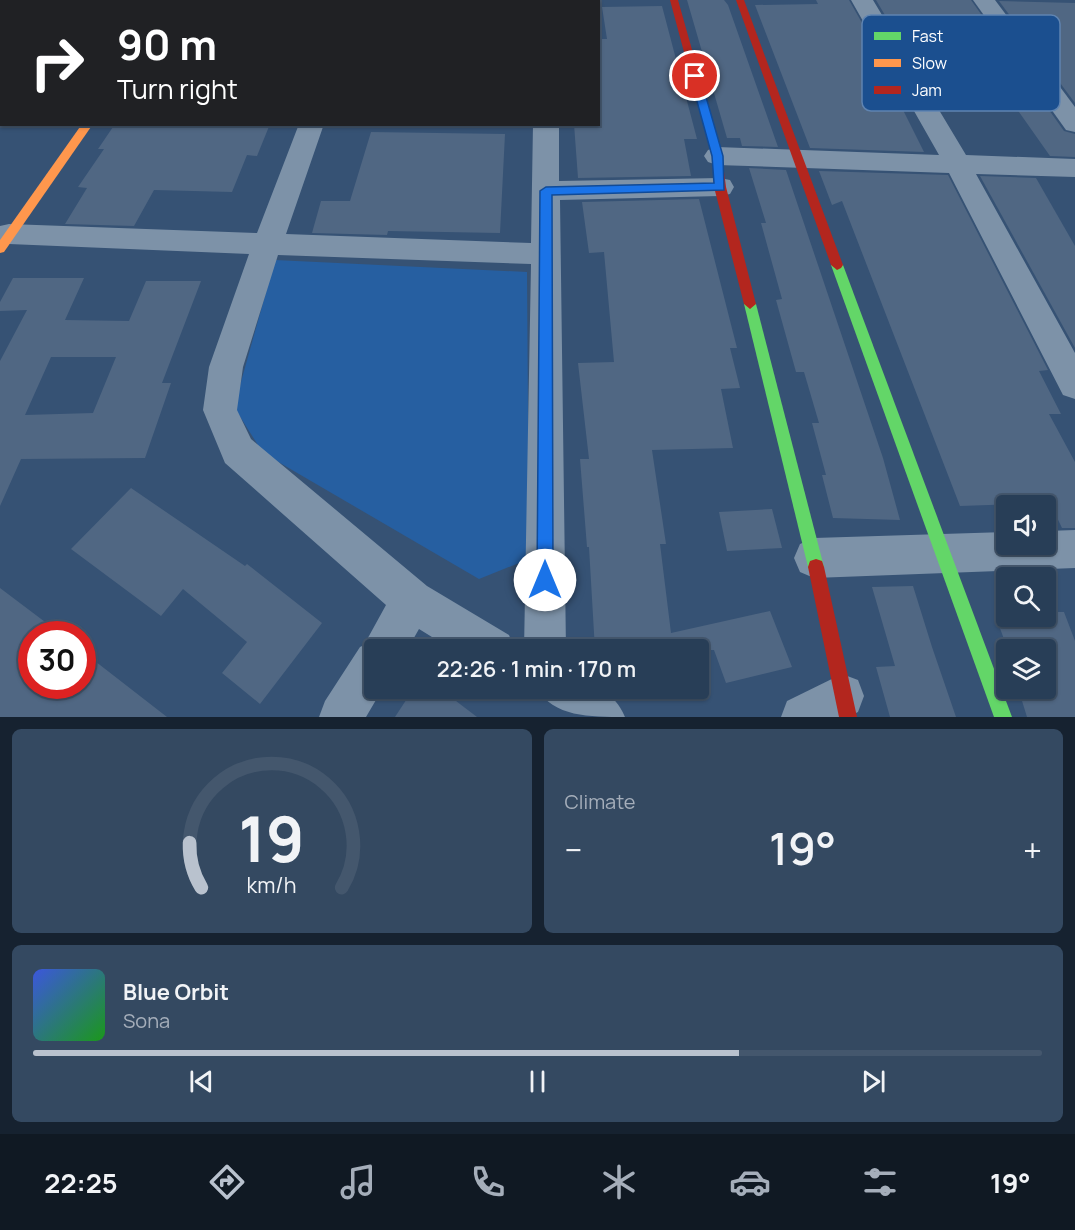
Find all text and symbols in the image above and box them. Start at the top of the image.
text: 90 m [117,15,217,73]
legend [862,15,1060,111]
icon: right [18,24,96,102]
text: Fast [912,25,943,47]
pin [669,50,720,101]
text: Slow [912,52,947,74]
icon: arrive [678,59,711,92]
text: Turn right [117,70,238,107]
text: Jam [912,79,942,101]
map controls [996,495,1056,699]
button: sound [996,495,1056,555]
position arrow [513,548,577,612]
button: search [996,567,1056,627]
speed limit sign: 30 [18,621,96,699]
button: layers [996,639,1056,699]
text: 22:26 · 1 min · 170 m [437,654,636,684]
text: Climate [565,788,636,815]
text: 19 [239,795,305,881]
text: 19° [769,817,836,879]
text: − [565,827,582,872]
text: + [1023,827,1042,872]
text: km/h [247,870,297,899]
text: Blue Orbit [123,977,229,1007]
text: Sona [123,1007,170,1034]
icon: previous [185,1065,218,1098]
icon: pause [521,1065,554,1098]
icon: next [857,1065,890,1098]
icon: directions [206,1161,248,1203]
icon: music [337,1161,379,1203]
icon: phone [467,1161,509,1203]
icon: climate [598,1161,640,1203]
icon: car [729,1161,771,1203]
icon: filters [859,1161,901,1203]
text: 22:25 [44,1164,118,1201]
text: 19° [990,1164,1031,1201]

